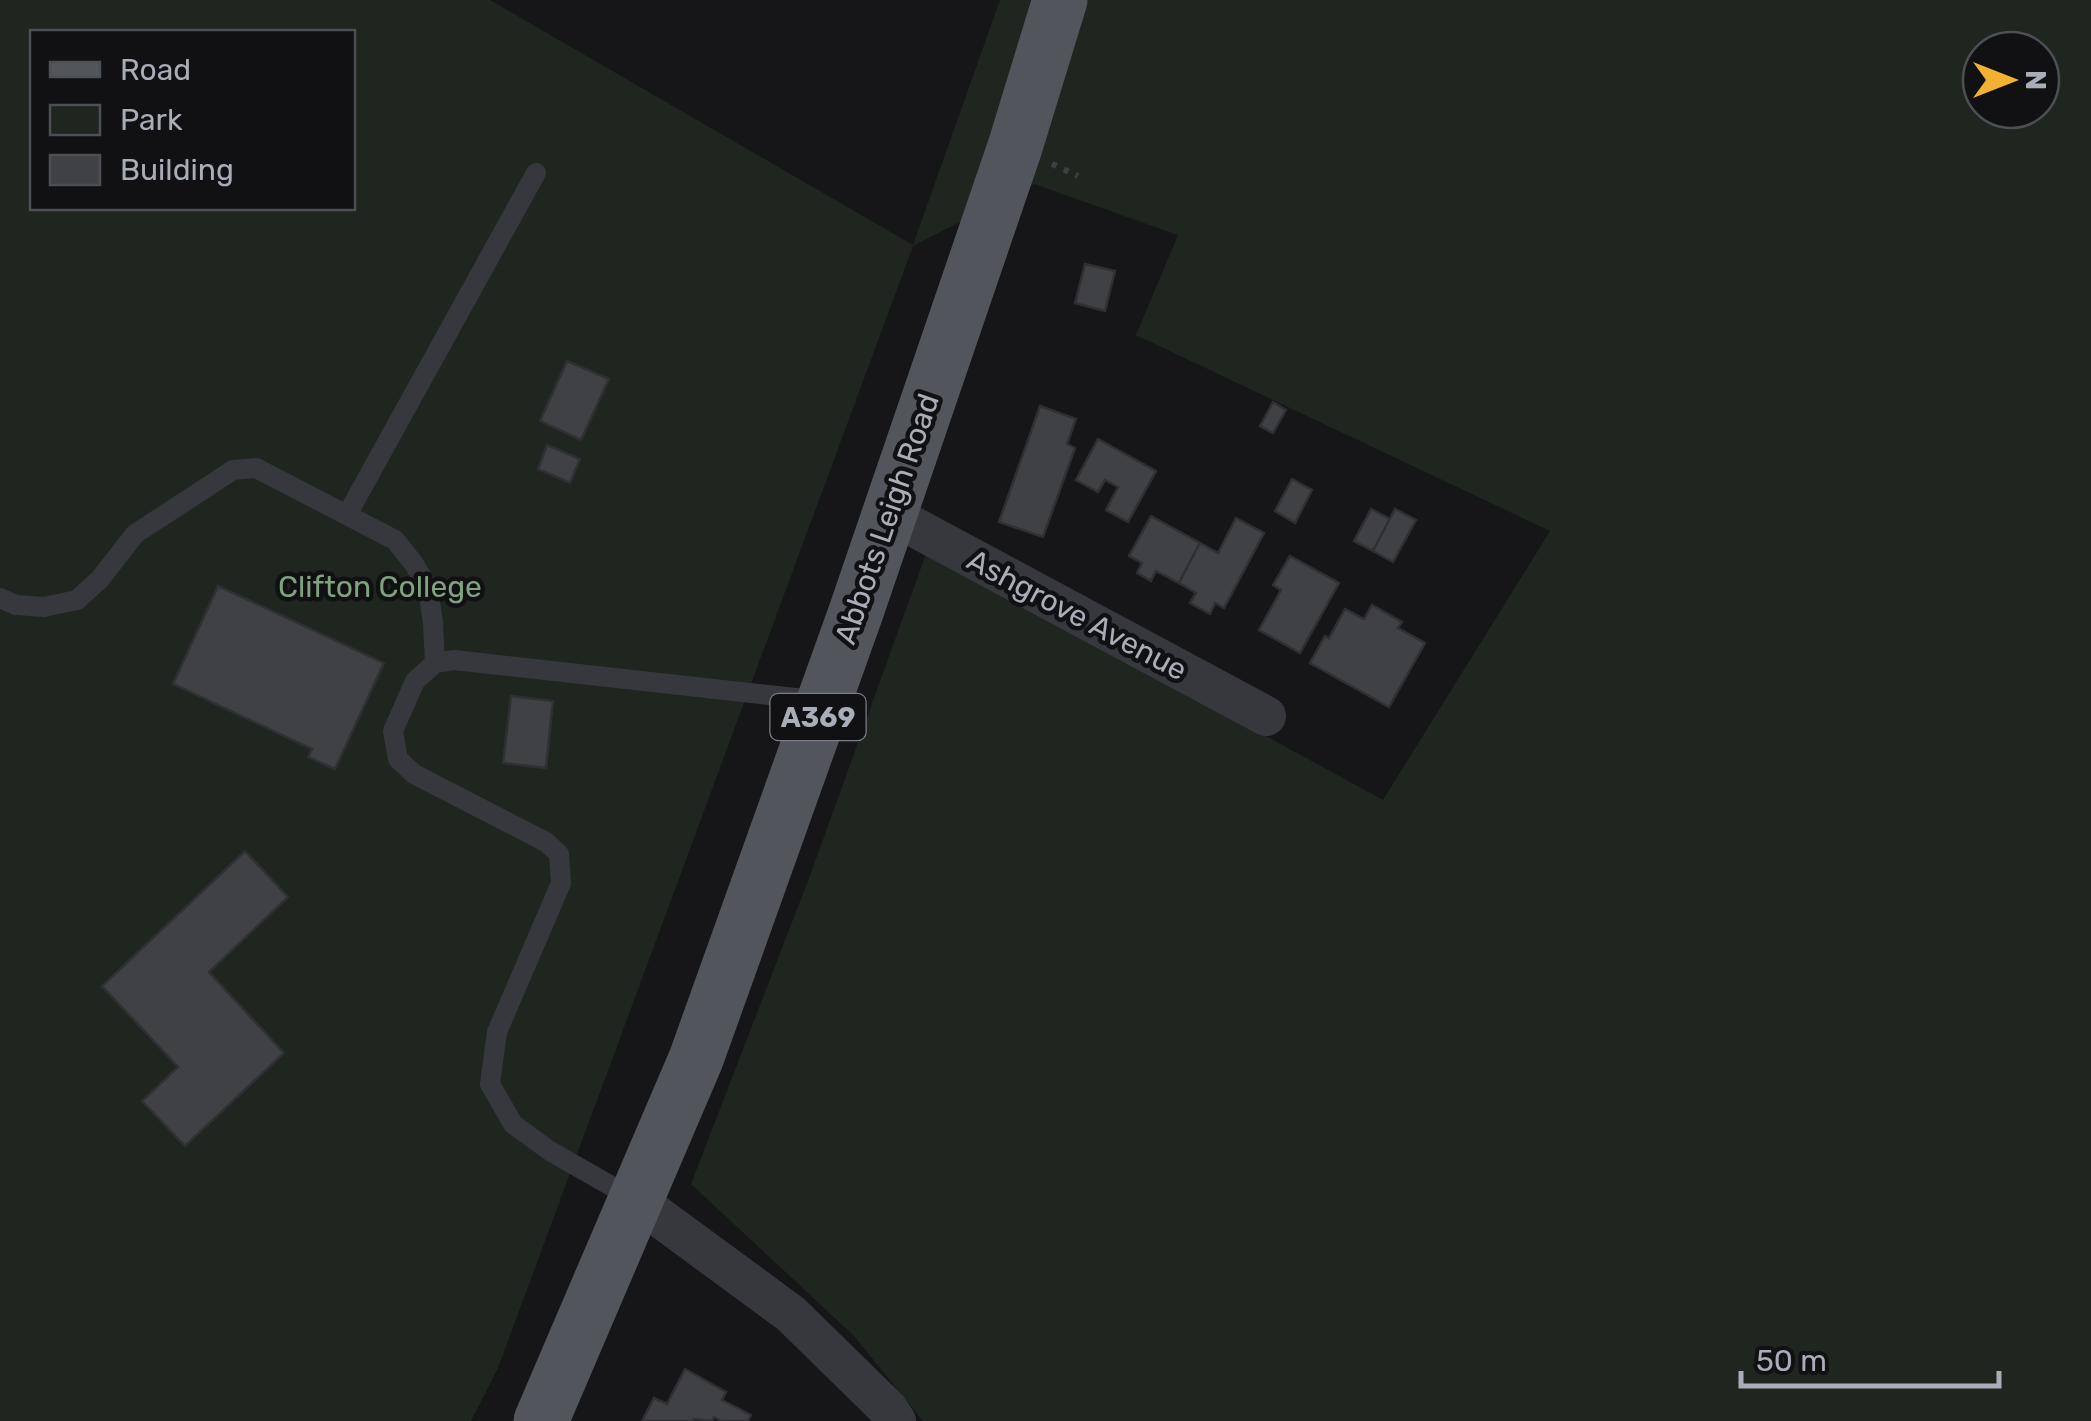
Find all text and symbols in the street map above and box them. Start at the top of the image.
legend [30,30,355,210]
north arrow [1961,30,2061,130]
text: Road [120,52,191,88]
text: N [2019,70,2052,90]
text: Park [120,102,183,138]
text: Building [120,152,234,188]
street label: Abbots Leigh Road [827,389,947,649]
street label: Ashgrove Avenue [961,542,1193,688]
park label: Clifton College [278,569,482,605]
road number: A369 [770,694,866,740]
scale bar [1741,1326,1998,1388]
text: 50 m [1756,1343,1827,1379]

